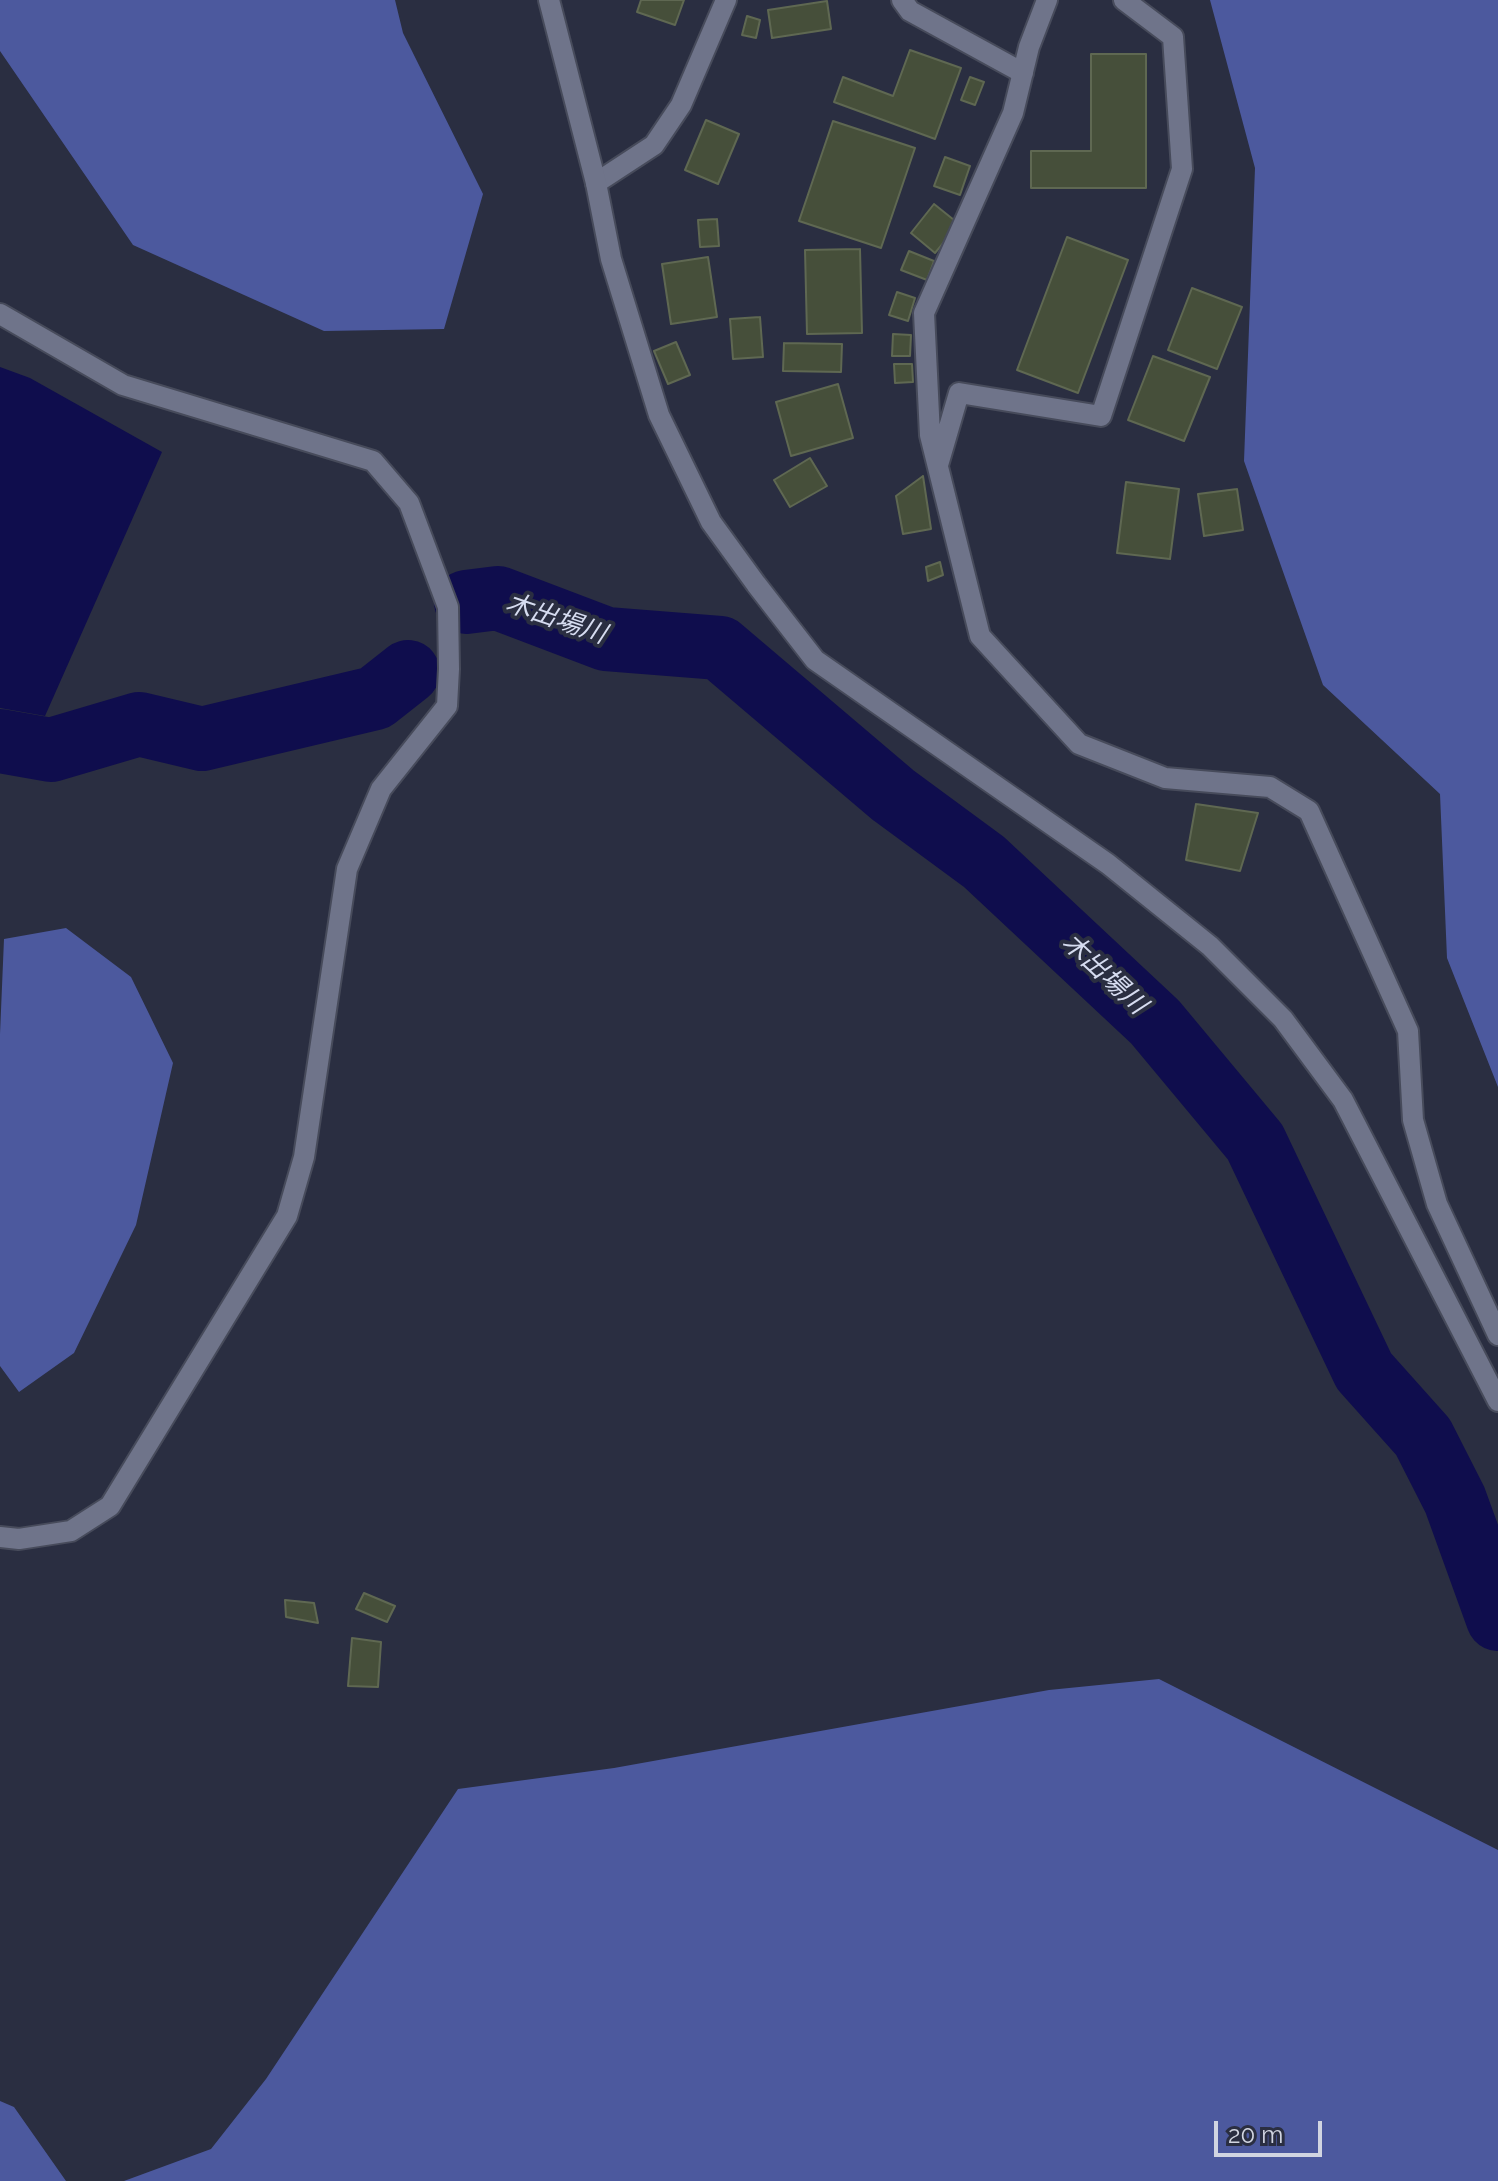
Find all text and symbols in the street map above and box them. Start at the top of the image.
water label: 木出場川 [502,587,610,651]
water label: 木出場川 [1055,927,1153,1021]
scale bar [1218,2105,1326,2155]
text: 20 m [1228,2120,1283,2149]

